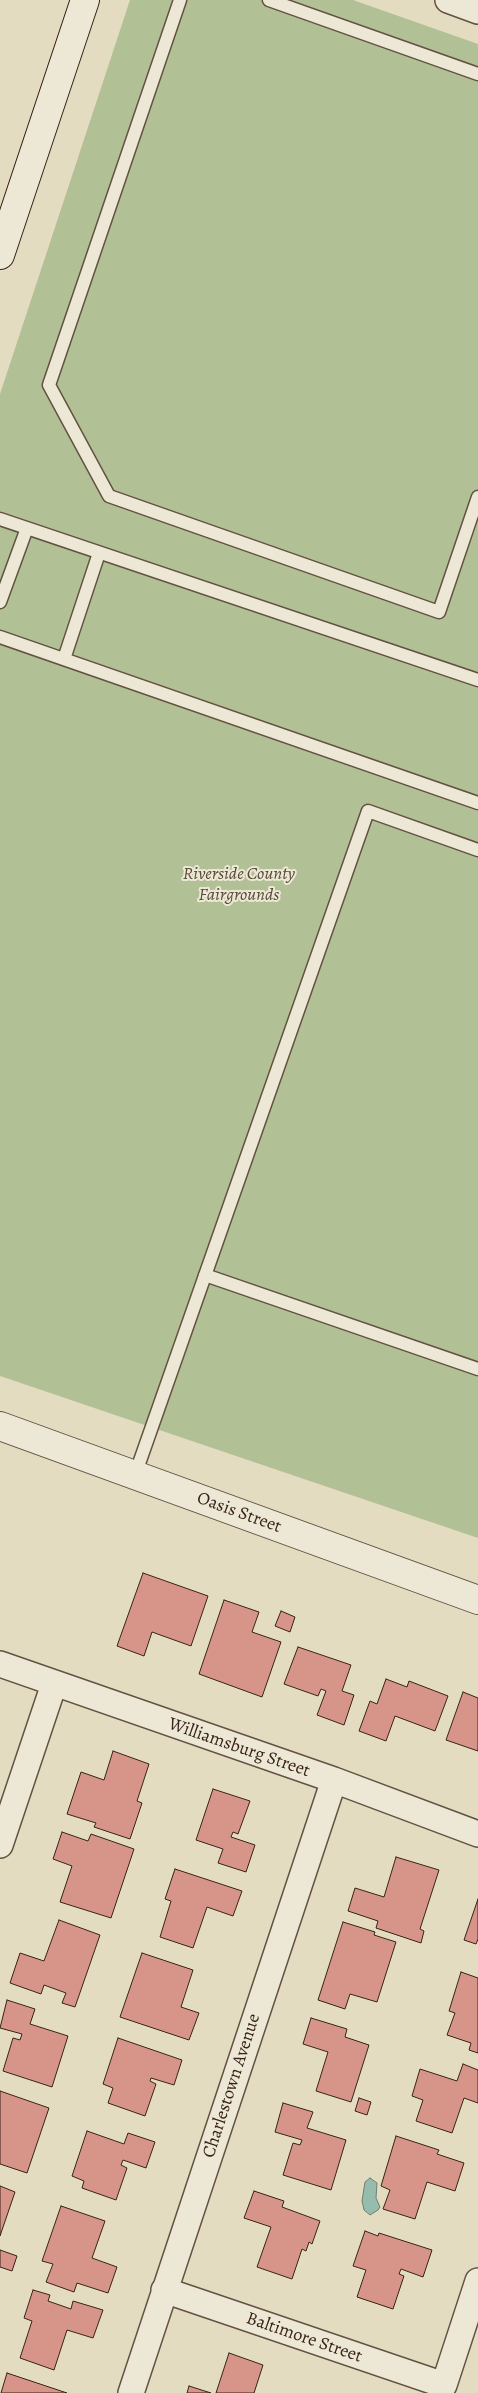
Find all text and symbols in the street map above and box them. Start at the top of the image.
park label: Riverside County Fairgrounds [183,864,295,906]
street label: Oasis Street [194,1488,284,1538]
street label: Williamsburg Street [165,1714,313,1782]
street label: Charlestown Avenue [199,2011,265,2161]
street label: Baltimore Street [243,2308,365,2368]

